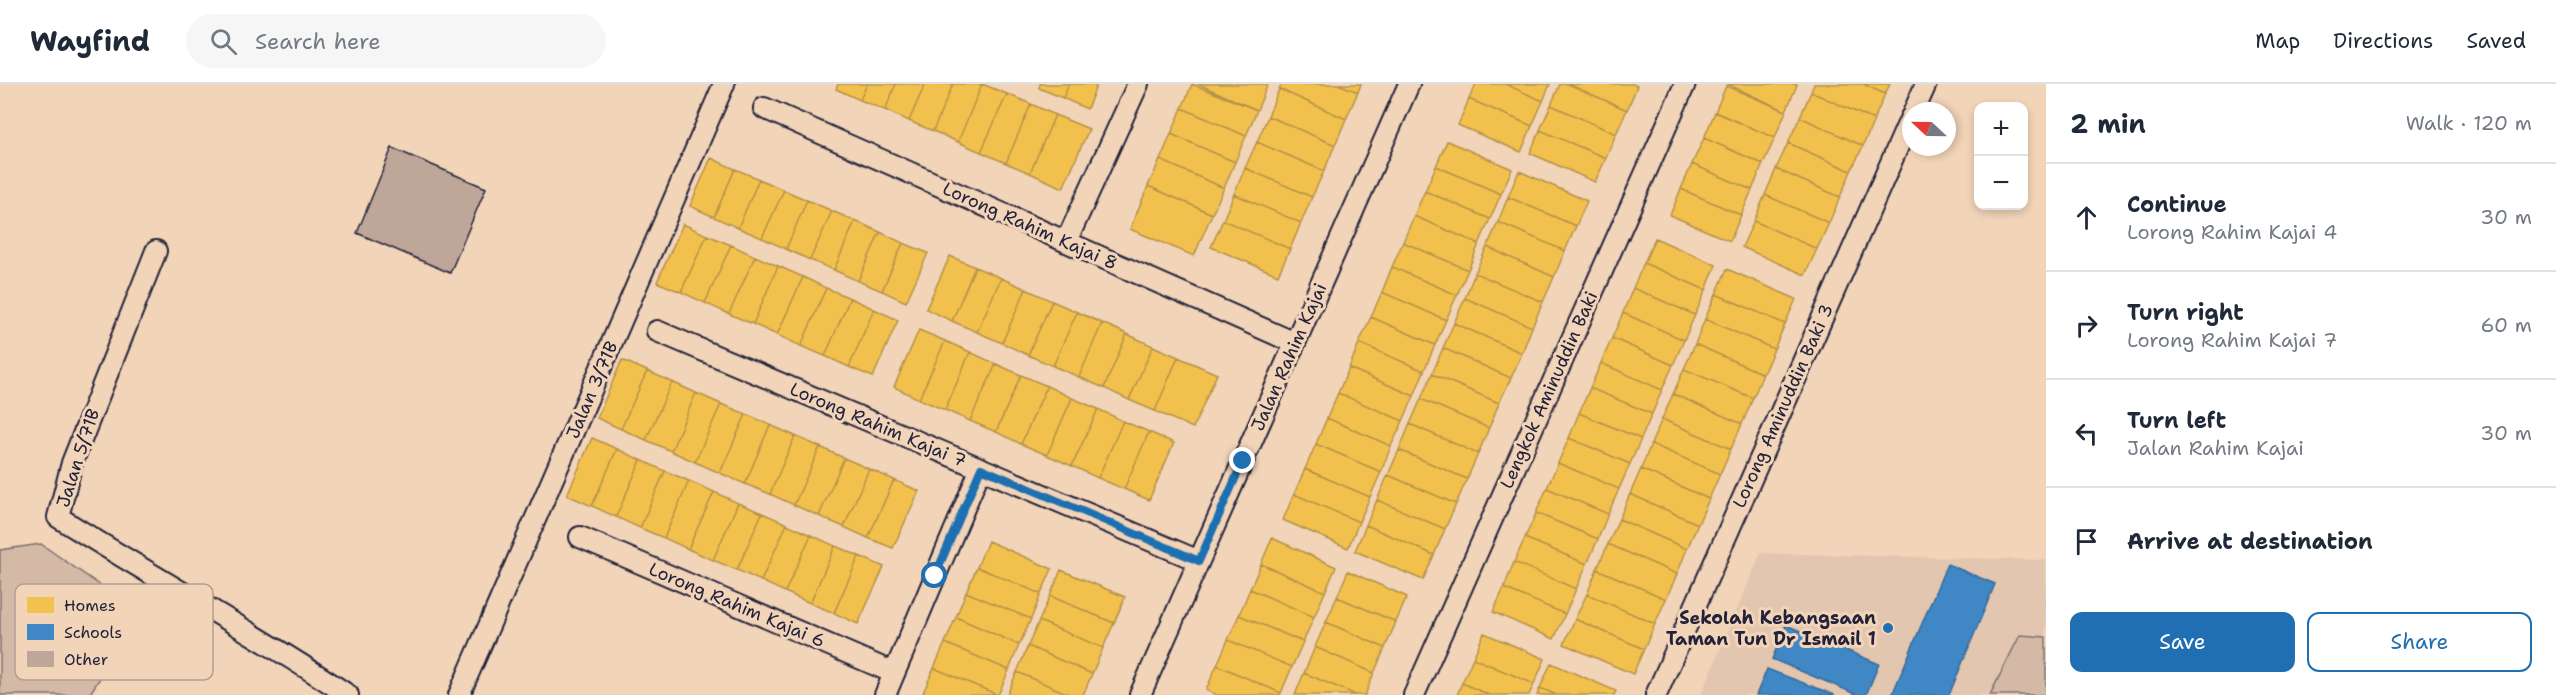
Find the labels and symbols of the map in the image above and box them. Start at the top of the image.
north arrow [1902,102,1956,156]
street label: Lorong Rahim Kajai 8 [939,177,1121,275]
street label: Jalan Rahim Kajai [1246,279,1332,435]
street label: Lengkok Aminuddin Baki [1495,288,1603,492]
street label: Lorong Aminuddin Baki 3 [1727,300,1839,512]
street label: Jalan 3/71B [561,338,623,442]
street label: Lorong Rahim Kajai 7 [786,377,970,473]
street label: Jalan 5/71B [51,406,105,510]
route end [1229,447,1255,473]
street label: Lorong Rahim Kajai 6 [645,557,829,653]
route start [921,562,947,588]
legend [15,584,213,680]
text: Homes [64,595,116,616]
place label: Sekolah Kebangsaan Taman Tun Dr Ismail 1 [1666,606,1876,651]
marker: Sekolah Kebangsaan Taman Tun Dr Ismail 1 [1881,621,1895,635]
text: Schools [64,622,122,643]
text: Other [64,649,108,670]

